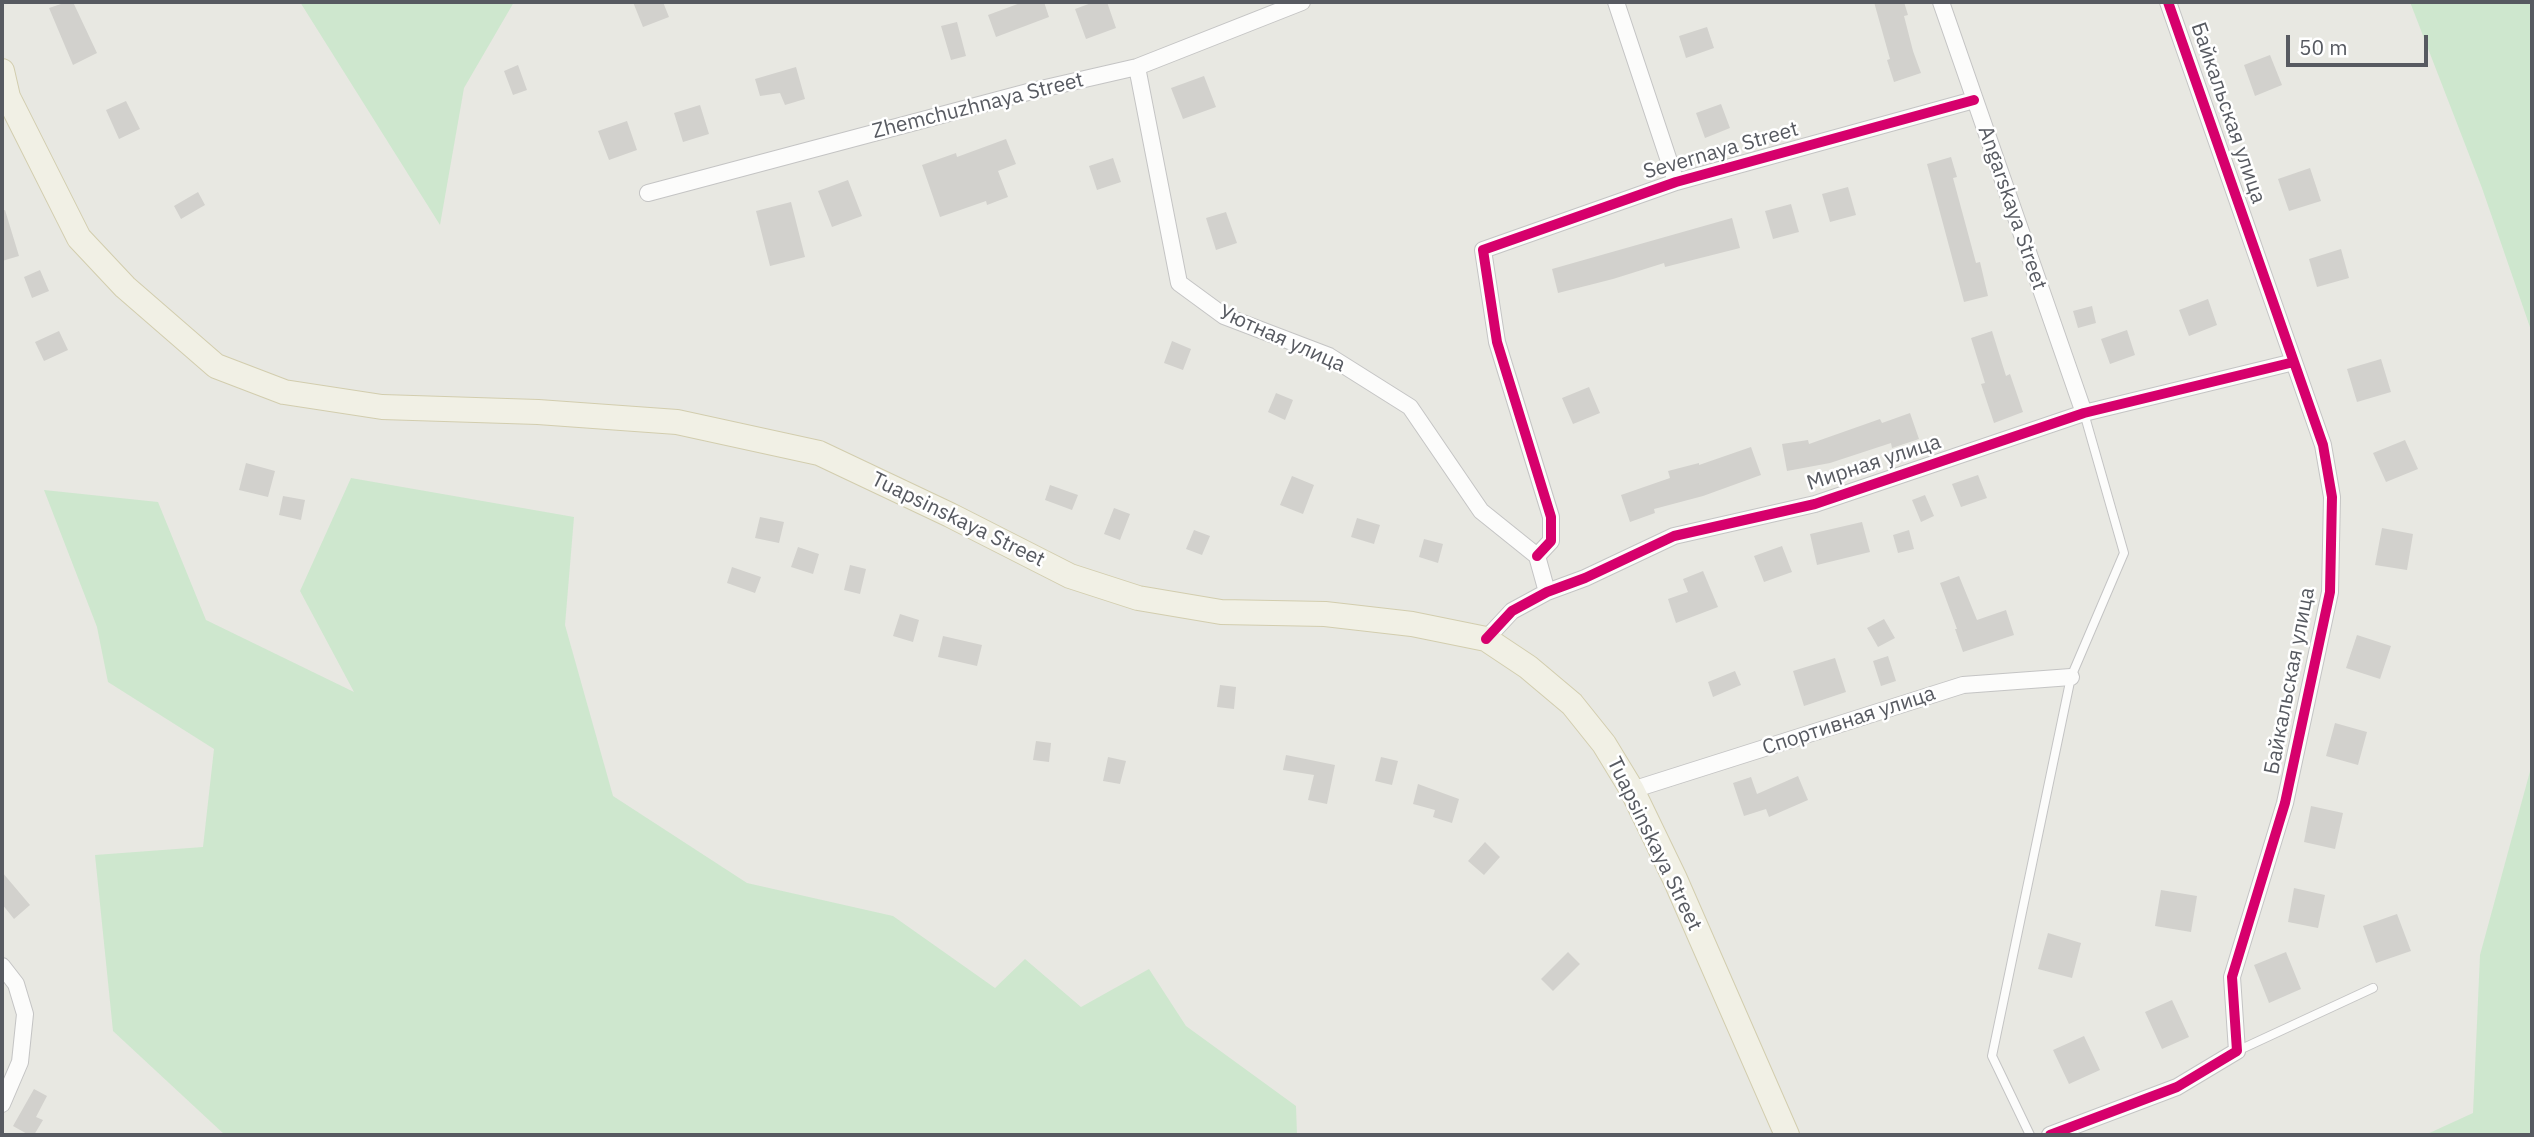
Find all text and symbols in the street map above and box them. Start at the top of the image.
street label: Байкальская улица [2185,19,2271,207]
scale bar [2289,21,2431,65]
text: 50 m [2299,33,2348,61]
street label: Zhemchuzhnaya Street [870,68,1086,144]
street label: Severnaya Street [1641,117,1801,185]
street label: Angarskaya Street [1972,123,2052,293]
street label: Уютная улица [1215,300,1349,378]
street label: Мирная улица [1804,429,1944,497]
street label: Tuapsinskaya Street [867,467,1049,573]
street label: Байкальская улица [2260,585,2320,777]
street label: Спортивная улица [1759,681,1939,761]
street label: Tuapsinskaya Street [1601,753,1707,935]

